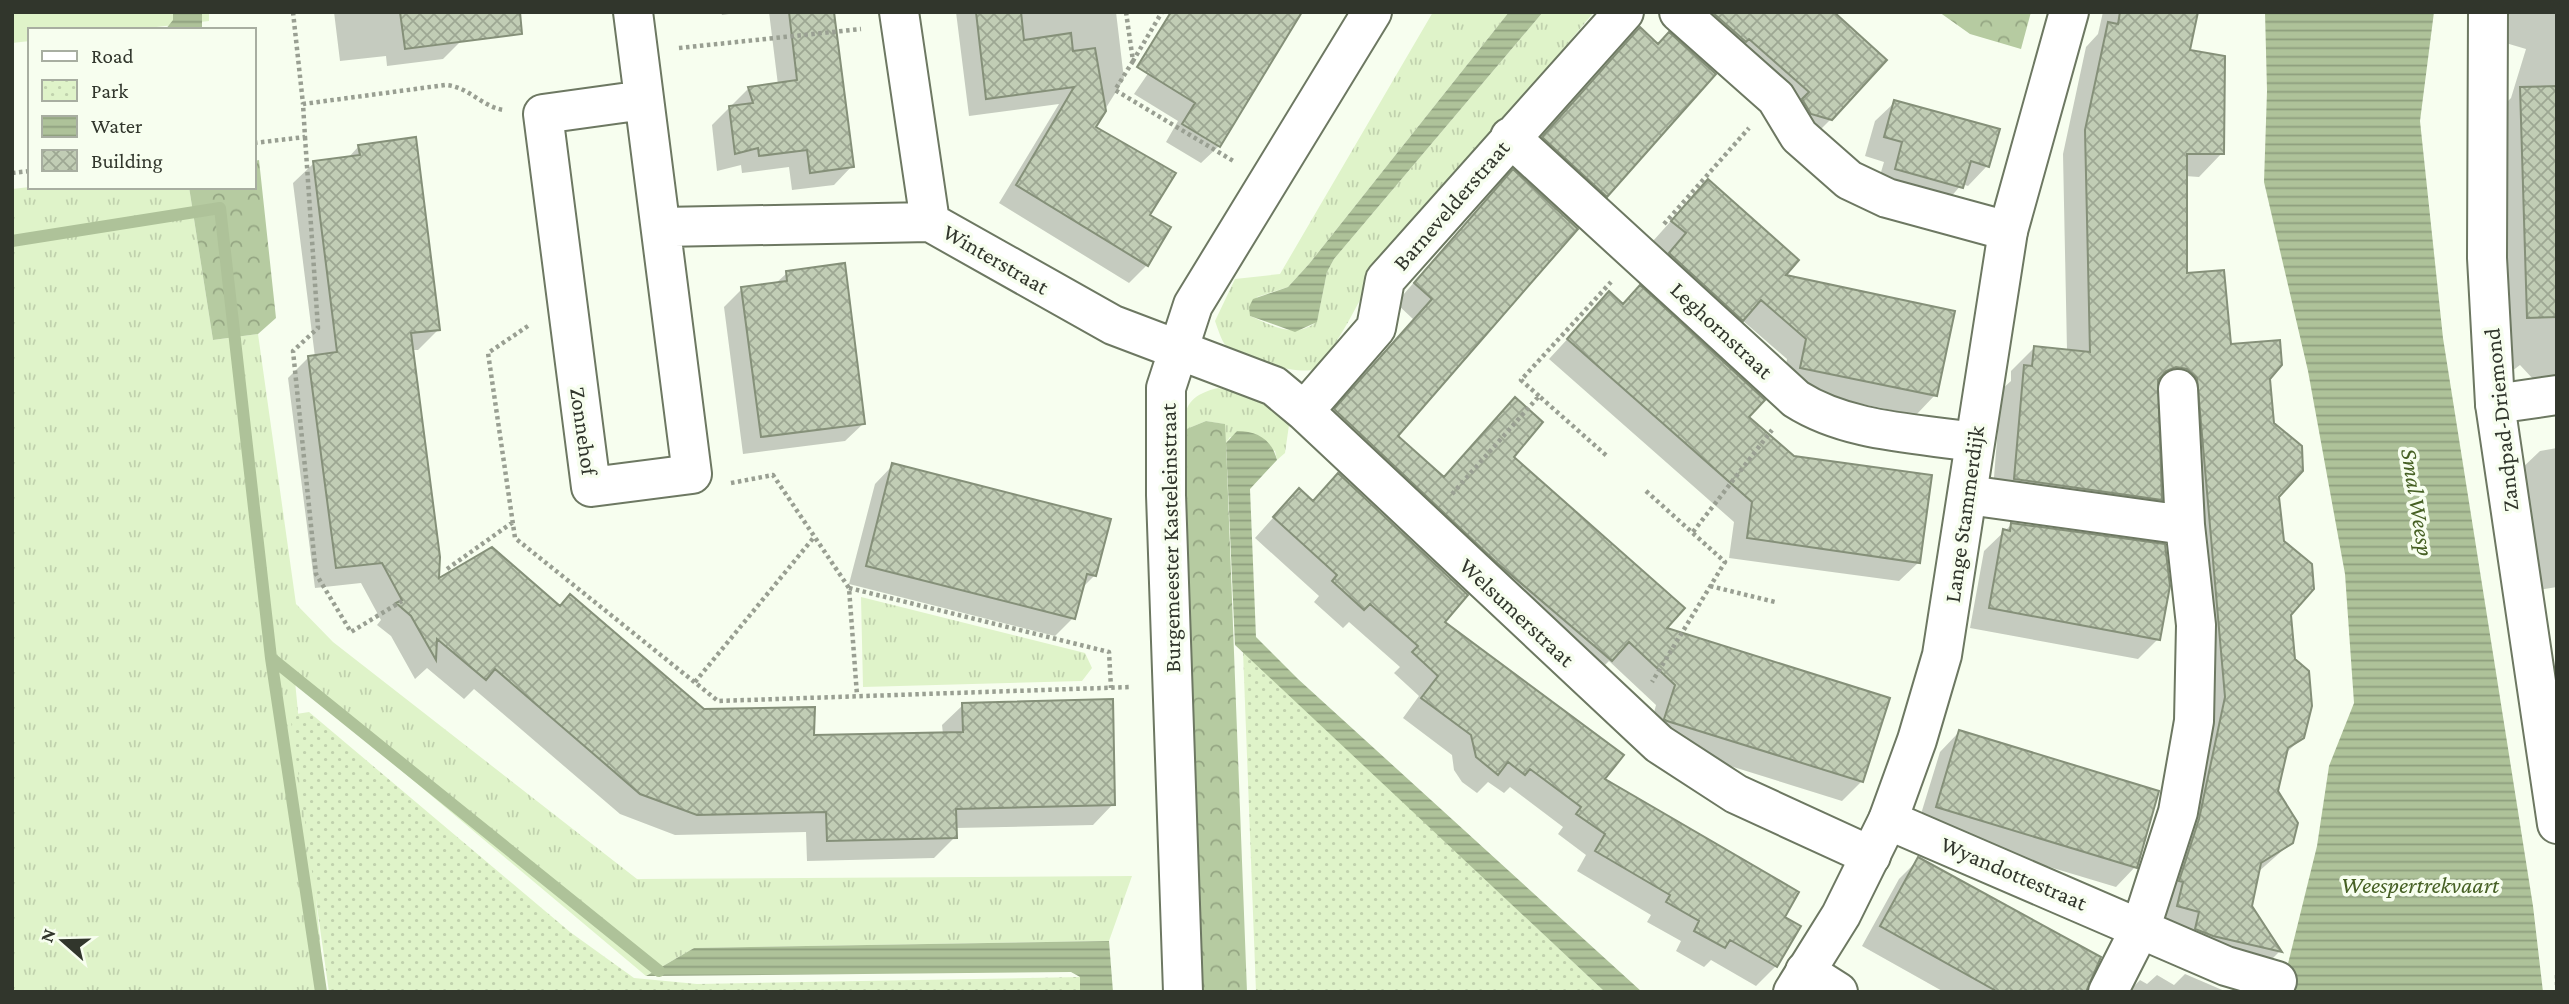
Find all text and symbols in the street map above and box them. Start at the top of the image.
legend [28,28,256,189]
text: Road [91,44,134,68]
text: Park [91,79,128,103]
text: Water [91,114,143,138]
street label: Barnevelderstraat [1387,134,1515,275]
text: Building [91,149,163,173]
street label: Winterstraat [938,218,1054,300]
street label: Leghornstraat [1665,276,1779,384]
street label: Zandpad-Driemond [2478,327,2524,513]
street label: Zonnehof [565,385,603,478]
street label: Burgemeester Kasteleinstraat [1155,403,1185,673]
street label: Lange Stammerdijk [1939,424,1989,604]
water label: Smal Weesp [2396,446,2440,558]
street label: Welsumerstraat [1454,552,1580,672]
street label: Wyandottestraat [1937,831,2091,916]
water label: Weespertrekvaart [2341,871,2500,898]
north arrow [28,906,98,976]
text: N [35,926,60,945]

